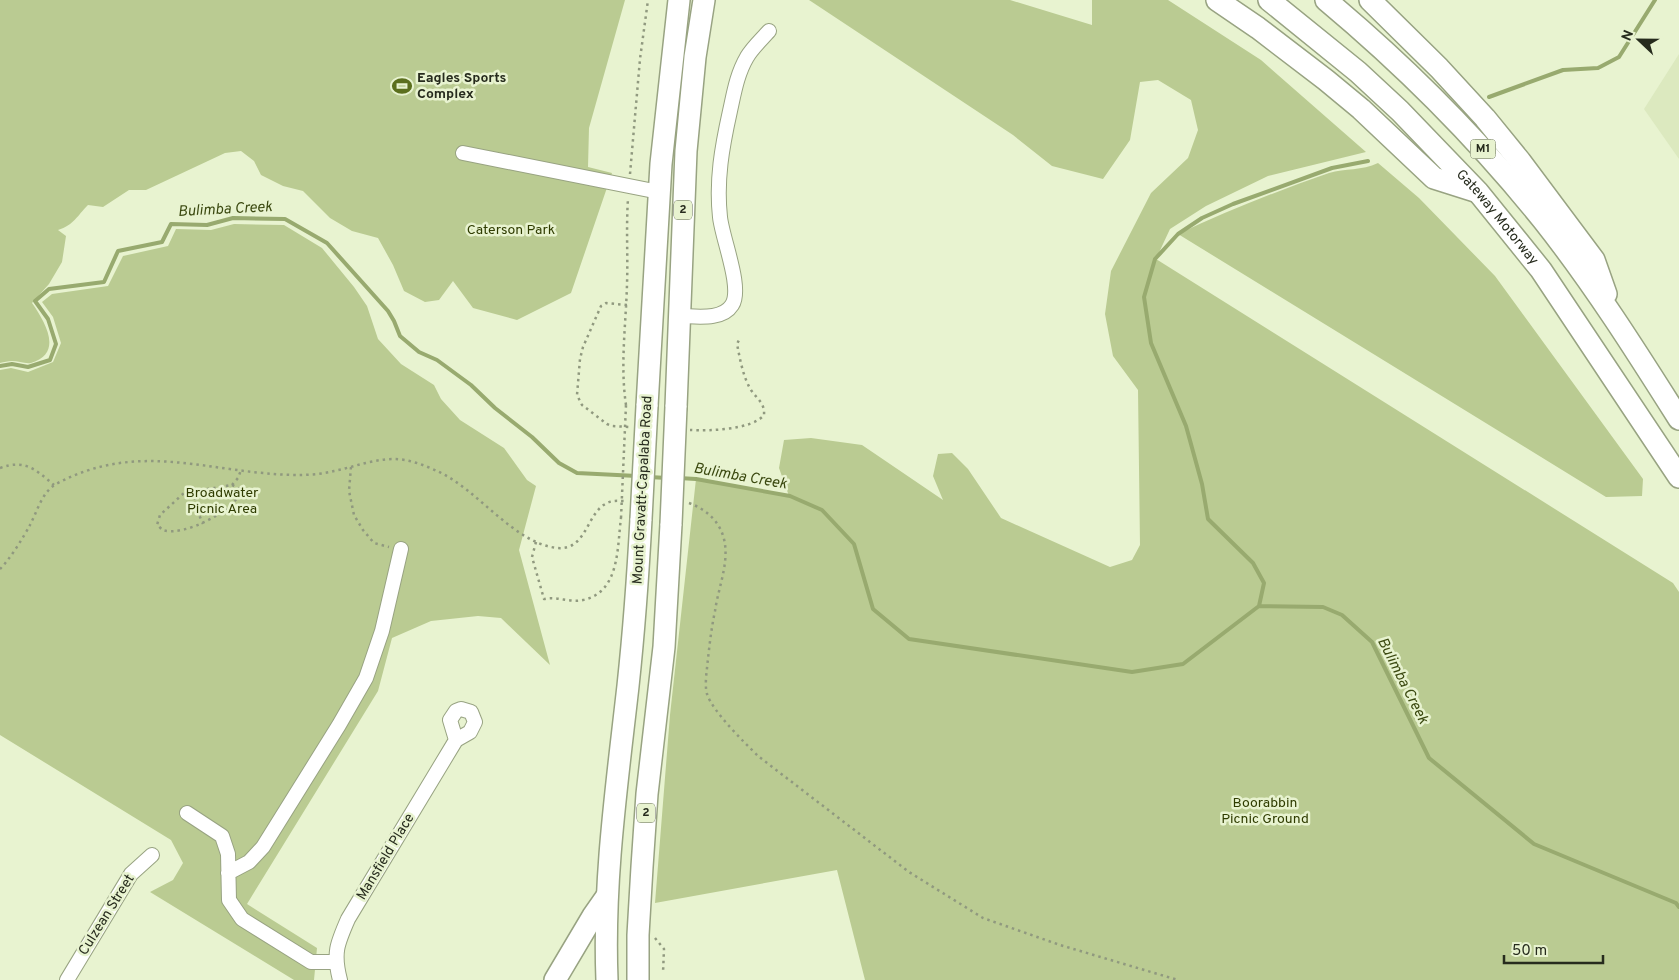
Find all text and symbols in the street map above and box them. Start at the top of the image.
north arrow [1614,15,1664,65]
text: N [1619,28,1638,44]
place label: Eagles Sports Complex [417,70,507,103]
sports icon: Eagles Sports Complex [391,75,413,97]
road number: M1 [1470,140,1496,158]
street label: Gateway Motorway [1453,166,1542,268]
water label: Bulimba Creek [177,198,273,222]
road number: 2 [674,200,692,220]
park label: Caterson Park [467,222,555,239]
street label: Mount Gravatt-Capalaba Road [630,395,656,585]
water label: Bulimba Creek [692,459,789,495]
park label: Broadwater Picnic Area [185,485,259,518]
water label: Bulimba Creek [1372,635,1432,728]
park label: Boorabbin Picnic Ground [1221,795,1309,828]
road number: 2 [637,804,655,822]
street label: Mansfield Place [353,811,419,903]
street label: Culzean Street [75,871,139,959]
scale bar [1504,932,1603,964]
text: 50 m [1512,942,1547,961]

